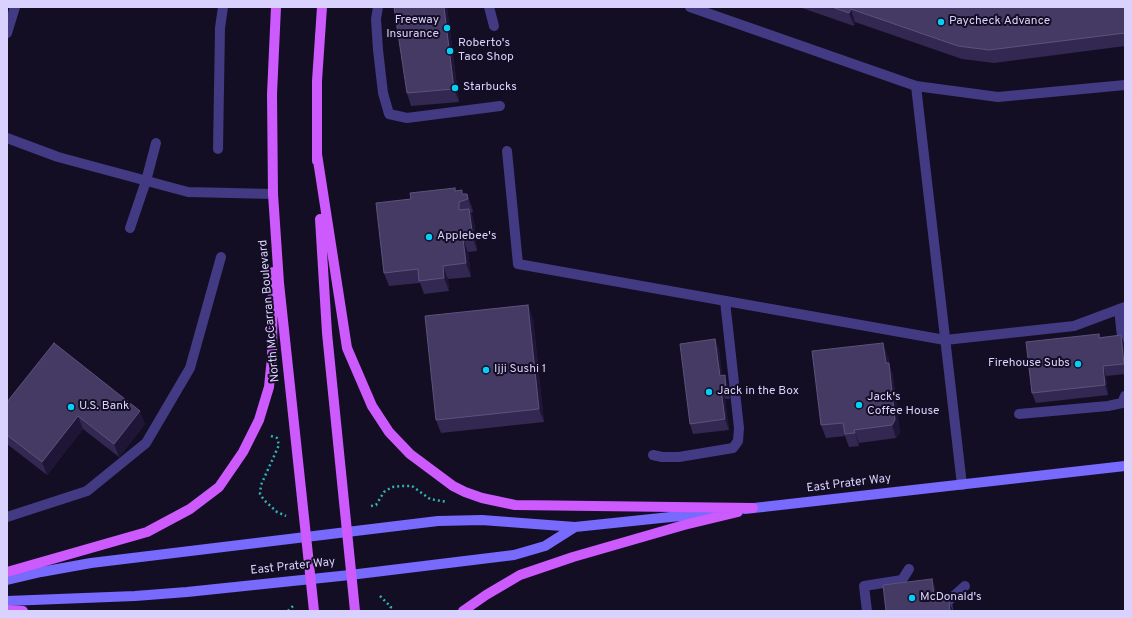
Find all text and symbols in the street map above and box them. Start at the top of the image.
place label: Freeway Insurance [386,14,439,42]
place label: Paycheck Advance [949,15,1050,29]
marker: Paycheck Advance [936,17,946,27]
marker: Freeway Insurance [442,23,452,33]
place label: Roberto's Taco Shop [458,37,514,65]
marker: Roberto's Taco Shop [445,46,455,56]
place label: Starbucks [463,81,517,95]
marker: Starbucks [450,83,460,93]
place label: Applebee's [437,230,497,244]
marker: Applebee's [424,232,434,242]
street label: North McCarran Boulevard [257,239,283,383]
place label: Firehouse Subs [988,357,1070,371]
marker: Firehouse Subs [1073,359,1083,369]
place label: Ijji Sushi 1 [494,363,546,377]
marker: Ijji Sushi 1 [481,365,491,375]
place label: Jack in the Box [717,385,799,399]
marker: Jack in the Box [704,387,714,397]
place label: Jack's Coffee House [867,391,939,419]
place label: U.S. Bank [79,400,129,414]
marker: Jack's Coffee House [854,400,864,410]
marker: U.S. Bank [66,402,76,412]
street label: East Prater Way [806,472,892,496]
street label: East Prater Way [250,555,336,579]
place label: McDonald's [920,591,982,605]
marker: McDonald's [907,593,917,603]

